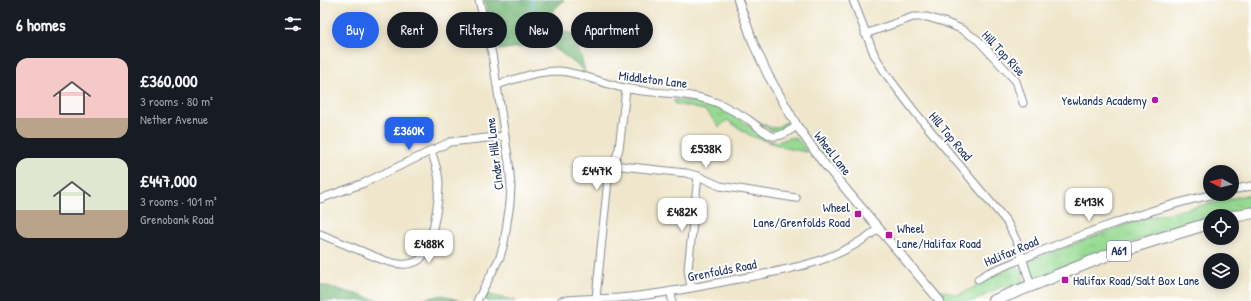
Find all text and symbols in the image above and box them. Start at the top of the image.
chip: Buy [332,12,379,48]
chip: Rent [387,12,438,48]
chip: Filters [446,12,507,48]
chip: New [515,12,563,48]
chip: Apartment [571,12,653,48]
text: 6 homes [16,13,66,36]
icon: filters [282,13,304,35]
street label: Hill Top Rise [978,26,1030,80]
street label: Middleton Lane [618,66,688,92]
text: £360,000 [140,69,198,92]
icon: home [48,74,96,122]
place label: Yewlands Academy [1061,91,1147,109]
text: 3 rooms · 80 m² [140,92,213,110]
marker: Yewlands Academy [1150,95,1160,105]
street label: Hill Top Road [925,108,977,164]
text: Nether Avenue [140,110,208,128]
pin: £360K [381,117,437,151]
street label: Cinder Hill Lane [481,117,507,191]
text: £360K [394,121,424,139]
street label: Wheel Lane [810,127,856,179]
pin: £538K [678,135,734,169]
text: £538K [691,139,721,157]
pin: £447K [569,157,625,191]
text: £447K [582,161,612,179]
north arrow [1203,165,1239,201]
map controls [1203,165,1239,289]
text: £447,000 [140,169,197,192]
icon: home [48,174,96,222]
pin: £413K [1061,188,1117,222]
text: 3 rooms · 101 m² [140,192,217,210]
text: £413K [1074,192,1104,210]
pin: £482K [654,198,710,232]
place label: Wheel Lane/Grenfolds Road [753,198,851,231]
text: £482K [667,202,697,220]
marker: Wheel Lane/Grenfolds Road [853,209,863,219]
button: locate [1203,209,1239,245]
text: Grenobank Road [140,210,214,228]
place label: Wheel Lane/Halifax Road [897,219,981,252]
pin: £488K [401,230,457,264]
marker: Wheel Lane/Halifax Road [884,230,894,240]
street label: Halifax Road [981,231,1041,271]
text: £488K [414,234,444,252]
road number: A61 [1107,241,1131,261]
button: layers [1203,253,1239,289]
street label: Grenfolds Road [686,254,758,286]
place label: Halifax Road/Salt Box Lane [1073,271,1200,289]
marker: Halifax Road/Salt Box Lane [1060,275,1070,285]

